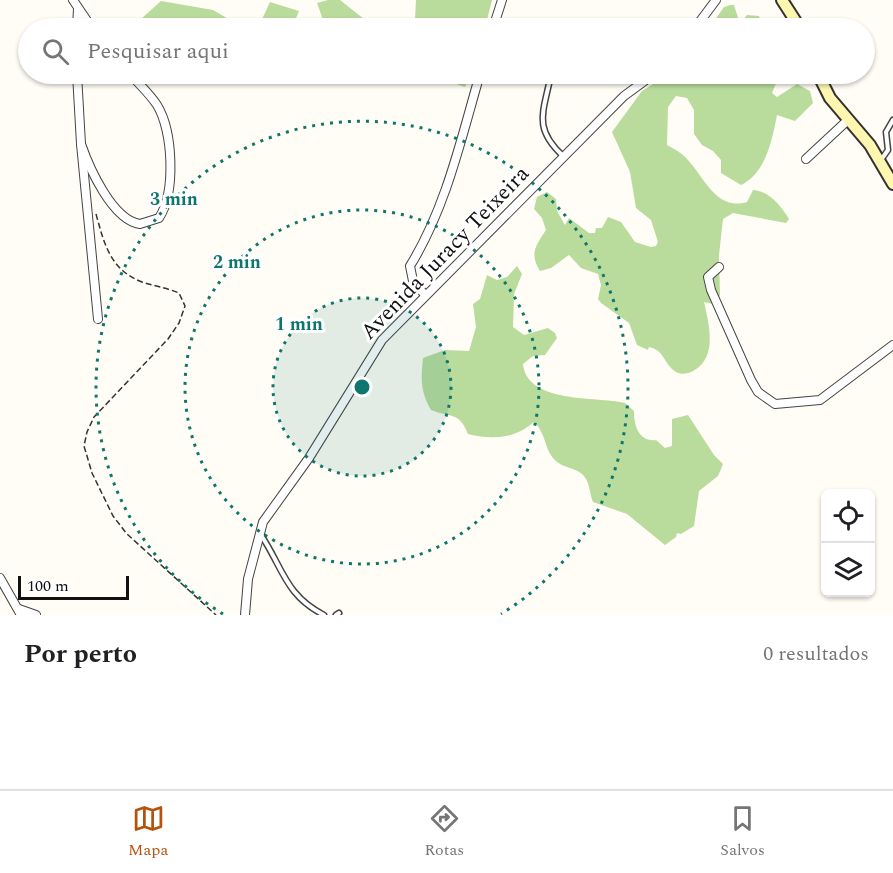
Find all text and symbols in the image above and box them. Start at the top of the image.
search box [18,18,875,84]
icon: search [39,35,72,68]
text: Pesquisar aqui [87,35,229,68]
street label: Avenida Juracy Teixeira [353,158,537,348]
text: 3 min [150,186,198,213]
text: 2 min [213,249,261,276]
text: 1 min [275,311,323,338]
centre of rings [352,377,372,397]
map controls [821,489,875,597]
button: locate [821,489,875,543]
button: layers [821,543,875,597]
scale bar [18,573,129,600]
text: 100 m [27,574,69,598]
text: Por perto [24,634,137,674]
text: 0 resultados [763,639,869,669]
tab: Mapa [128,802,168,862]
tab: Rotas [425,802,464,862]
tab: Salvos [720,802,765,862]

